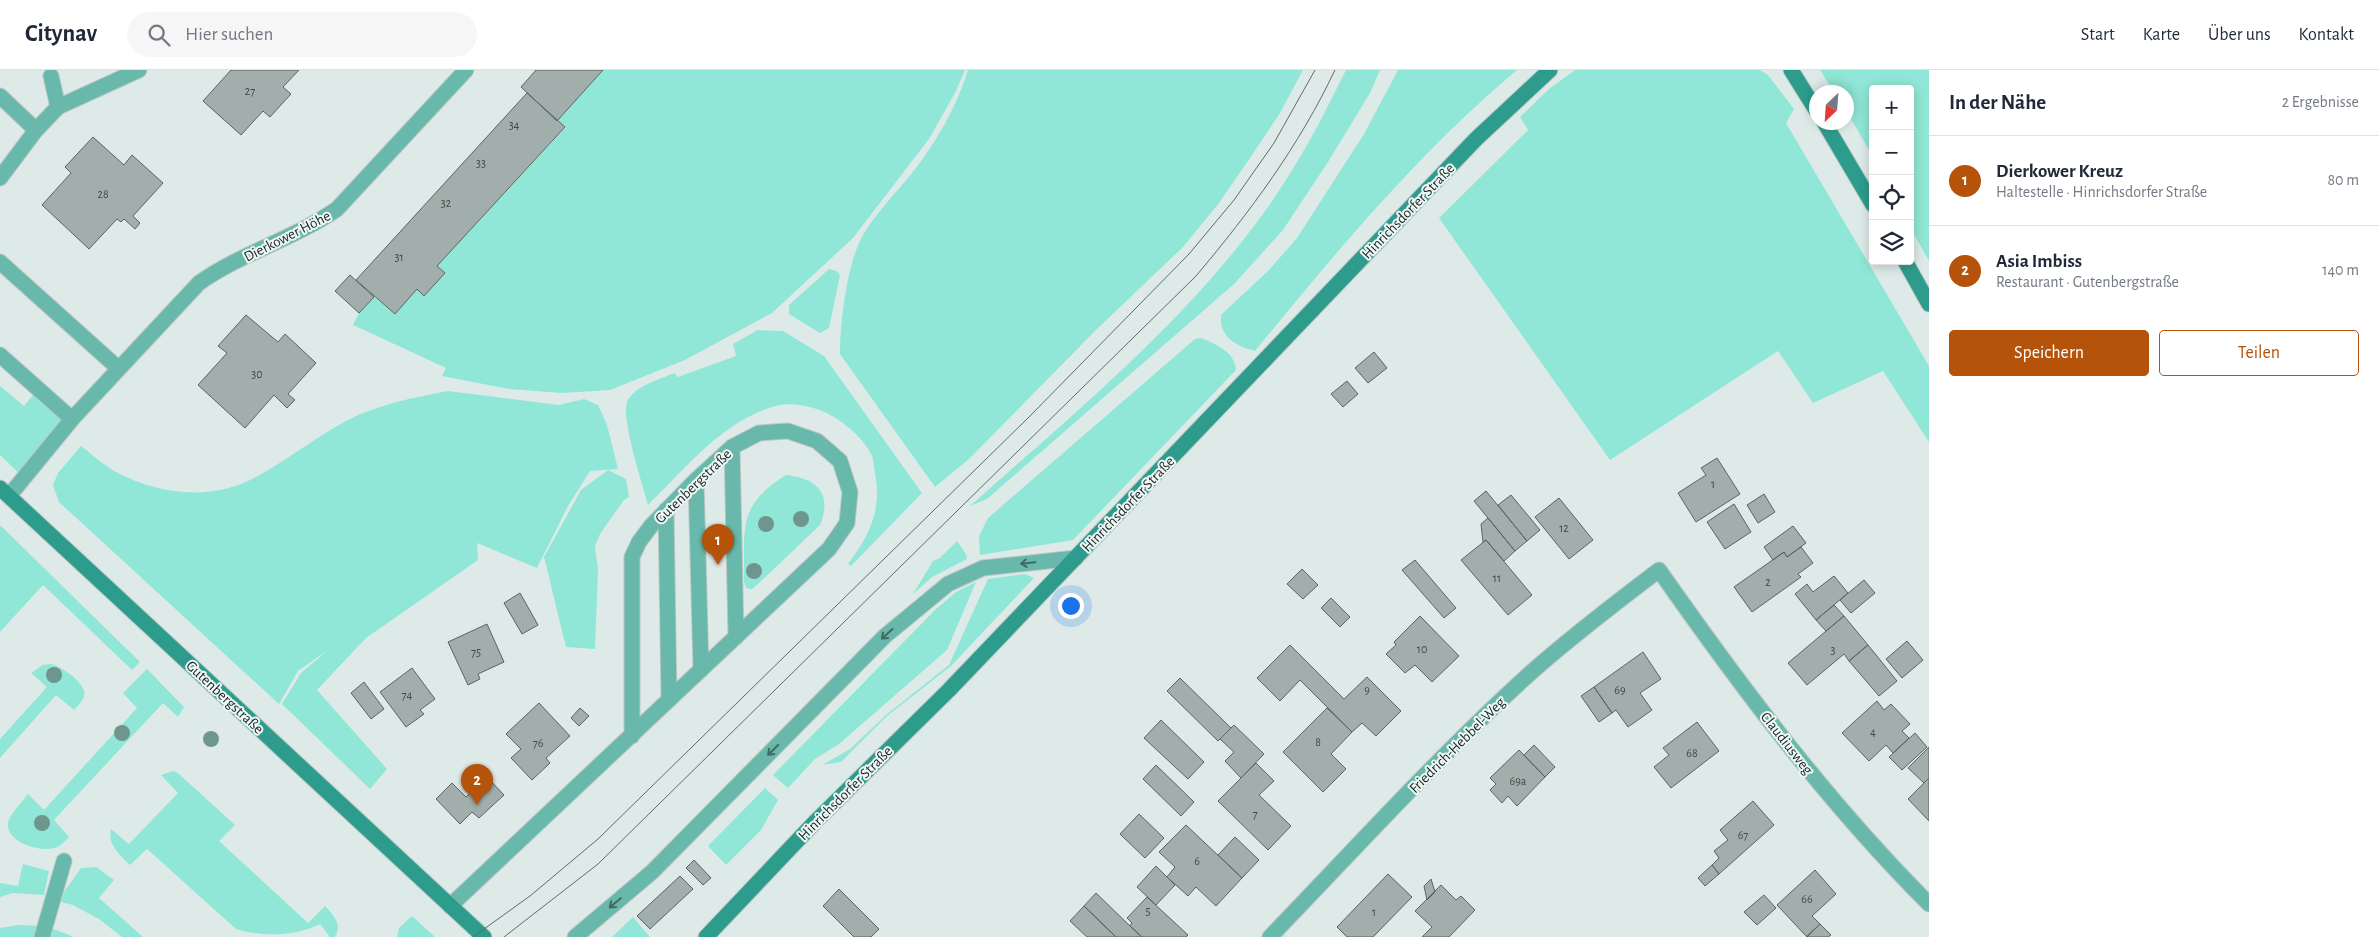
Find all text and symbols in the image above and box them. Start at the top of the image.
search box [127,12,477,57]
icon: search [145,21,173,49]
text: Citynav [25,22,97,46]
text: Hier suchen [185,25,273,44]
text: Start [2081,26,2115,44]
text: Karte [2143,26,2180,44]
text: Über uns [2208,26,2271,44]
text: Kontakt [2299,26,2354,44]
house number: 27 [245,85,255,97]
north arrow [1809,85,1854,130]
map controls [1869,85,1914,265]
button: + [1869,85,1914,130]
text: In der Nähe [1949,92,2046,113]
text: 2 Ergebnisse [2282,94,2359,110]
house number: 34 [509,119,520,131]
button: − [1869,130,1914,175]
house number: 33 [476,157,486,169]
street label: Hinrichsdorfer Straße [1359,161,1458,262]
text: Dierkower Kreuz [1996,162,2123,181]
text: 1 [1962,172,1968,188]
text: 80 m [2328,172,2359,188]
button: locate [1869,175,1914,220]
text: Haltestelle · Hinrichsdorfer Straße [1996,184,2207,200]
house number: 28 [97,188,109,200]
house number: 32 [441,197,452,209]
street label: Dierkower Höhe [241,208,333,265]
button: layers [1869,220,1914,265]
house number: 31 [394,251,404,263]
text: Asia Imbiss [1996,252,2082,271]
text: 2 [1961,262,1969,278]
text: 140 m [2322,262,2359,278]
text: Restaurant · Gutenbergstraße [1996,274,2179,290]
button: Speichern [1949,330,2149,376]
button: Teilen [2159,330,2359,376]
house number: 30 [251,368,263,380]
street label: Gutenbergstraße [652,446,734,526]
street label: Hinrichsdorfer Straße [1079,454,1178,555]
house number: 1 [1711,478,1715,490]
house number: 12 [1559,522,1569,534]
pin: 1 [702,524,734,565]
one-way arrow [1020,558,1036,568]
house number: 11 [1493,572,1501,584]
house number: 2 [1765,576,1771,588]
your location [1058,593,1084,619]
one-way arrow [881,628,894,640]
house number: 10 [1417,643,1427,655]
house number: 3 [1831,644,1836,656]
house number: 75 [471,646,481,658]
street label: Gutenbergstraße [183,658,266,737]
house number: 9 [1364,684,1370,696]
house number: 69 [1614,684,1626,696]
house number: 74 [402,689,413,701]
street label: Friedrich-Hebbel-Weg [1407,694,1509,796]
street label: Claudiusweg [1758,709,1816,778]
house number: 4 [1870,726,1876,738]
house number: 8 [1315,736,1321,748]
house number: 76 [533,737,544,749]
one-way arrow [767,743,779,756]
street label: Hinrichsdorfer Straße [795,743,895,843]
house number: 68 [1686,747,1698,759]
pin: 2 [461,764,493,805]
house number: 69a [1510,775,1527,787]
house number: 7 [1252,808,1258,820]
house number: 67 [1738,829,1748,841]
house number: 6 [1194,855,1200,867]
house number: 66 [1801,893,1813,905]
one-way arrow [608,898,621,909]
house number: 5 [1145,905,1151,917]
house number: 1 [1372,906,1376,918]

